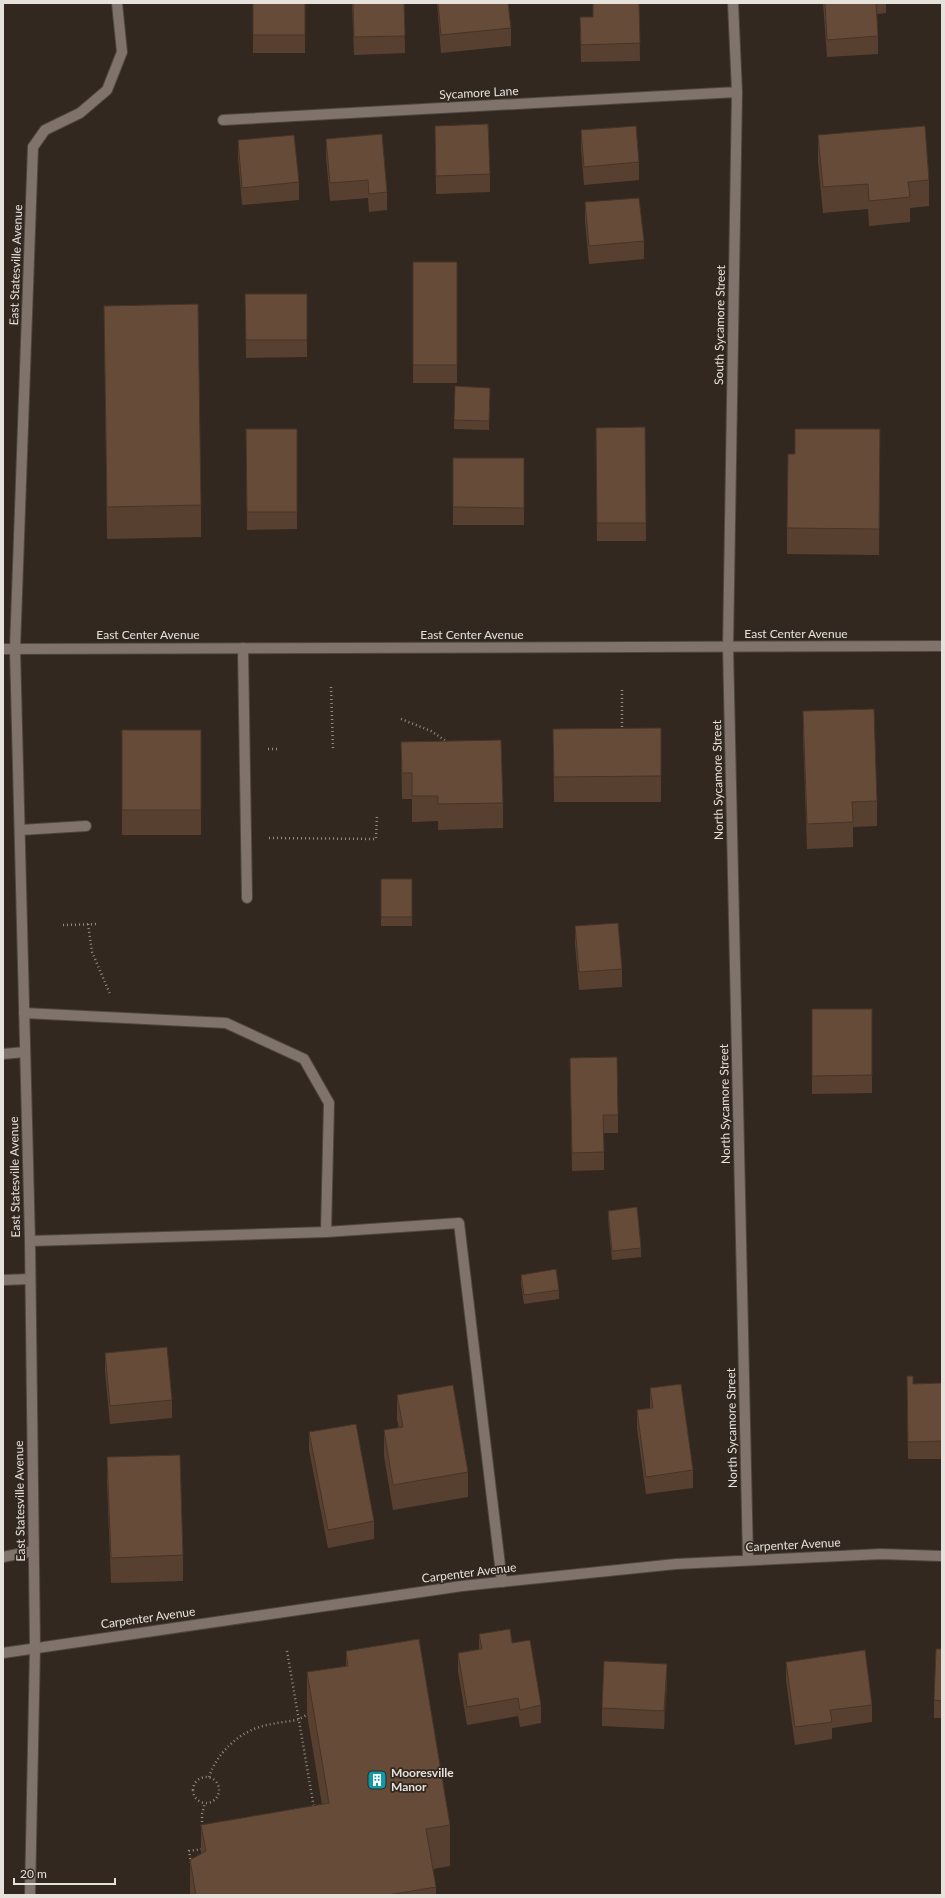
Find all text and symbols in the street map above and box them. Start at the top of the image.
street label: Sycamore Lane [439,83,519,102]
street label: East Statesville Avenue [6,204,25,326]
street label: South Sycamore Street [711,264,728,385]
street label: East Center Avenue [744,626,848,641]
street label: East Center Avenue [96,627,200,642]
street label: East Center Avenue [420,627,524,642]
street label: North Sycamore Street [709,719,726,840]
street label: North Sycamore Street [716,1043,733,1164]
street label: East Statesville Avenue [6,1116,23,1238]
street label: North Sycamore Street [723,1367,740,1488]
street label: East Statesville Avenue [11,1440,28,1562]
street label: Carpenter Avenue [745,1535,841,1554]
street label: Carpenter Avenue [421,1559,517,1586]
street label: Carpenter Avenue [100,1603,196,1632]
place label: Mooresville Manor [391,1765,454,1794]
building icon: Mooresville Manor [366,1769,388,1791]
scale bar [14,1860,115,1886]
text: 20 m [20,1866,47,1881]

